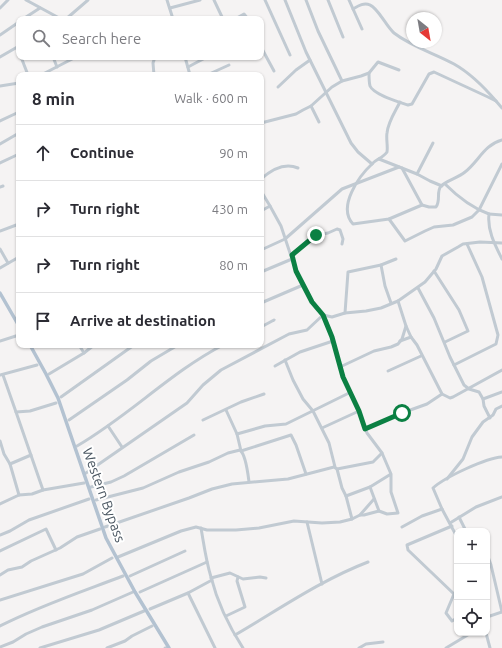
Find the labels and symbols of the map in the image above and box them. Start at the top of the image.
north arrow [406,12,442,48]
route end [307,226,325,244]
route start [393,404,411,422]
street label: Western Bypass [79,446,129,544]

